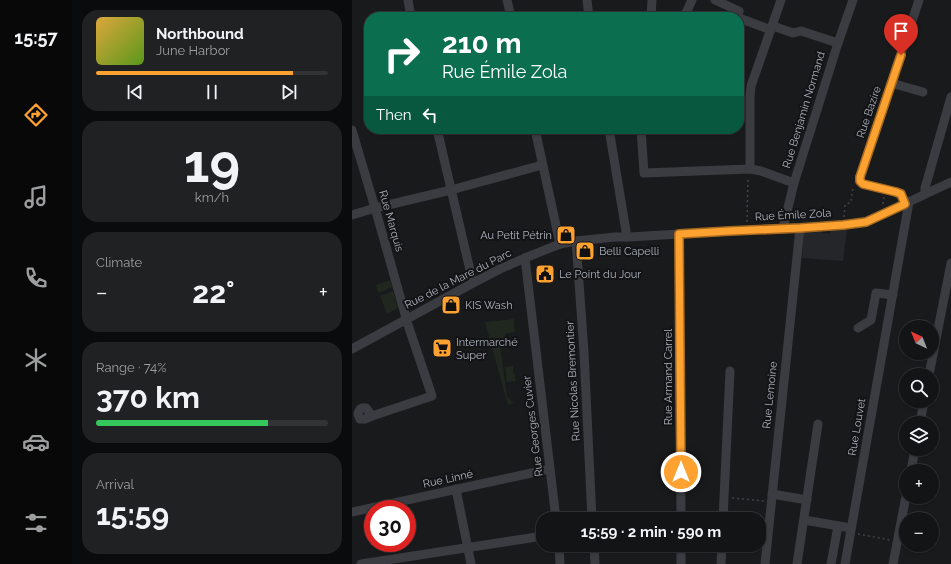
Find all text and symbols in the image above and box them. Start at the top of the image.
pin [884,14,918,55]
icon: arrive [890,20,912,42]
text: Northbound [156,25,244,43]
text: 15:57 [14,27,58,48]
text: 210 m [442,27,522,60]
icon: right [376,28,428,80]
text: June Harbor [156,43,230,58]
street label: Rue Benjamin Normand [780,50,828,170]
text: Rue Émile Zola [442,61,567,82]
icon: previous [124,81,146,103]
icon: pause [201,81,223,103]
icon: next [278,81,300,103]
street label: Rue Bazire [854,84,884,140]
icon: directions [22,101,50,129]
icon: left [419,104,441,126]
text: Then [376,106,411,124]
text: 19 [184,133,240,194]
icon: music [22,183,50,211]
street label: Rue Marquis [376,189,406,253]
text: km/h [195,190,229,205]
street label: Rue Émile Zola [754,206,832,223]
shop icon: Au Petit Pétrin [555,224,577,246]
place label: Au Petit Pétrin [480,229,552,242]
shop icon: Belli Capelli [574,240,596,262]
place label: Belli Capelli [599,245,659,258]
street label: Rue de la Mare du Parc [402,246,514,312]
text: Climate [96,255,142,270]
public building icon: Le Point du Jour [534,263,556,285]
icon: phone [22,264,50,292]
place label: Le Point du Jour [559,268,641,281]
text: 22° [192,275,234,310]
text: − [96,279,108,305]
text: + [319,279,328,305]
shop icon: KIS Wash [440,294,462,316]
place label: KIS Wash [465,299,513,312]
street label: Rue Nicolas Bremontier [563,320,583,441]
north arrow [899,320,939,360]
map controls [899,320,939,552]
street label: Rue Armand Carrel [662,329,675,425]
place label: Intermarché Super [456,336,518,362]
supermarket icon: Intermarché Super [431,337,453,359]
icon: climate [22,346,50,374]
text: Range · 74% [96,360,166,375]
street label: Rue Lemoine [760,360,780,429]
button: search [899,368,939,408]
street label: Rue Georges Cuvier [520,375,546,477]
text: 370 km [96,380,200,415]
street label: Rue Louvet [846,397,868,457]
button: layers [899,416,939,456]
icon: car [22,428,50,456]
position arrow [660,451,702,493]
button: + [899,464,939,504]
street label: Rue Linné [422,467,475,491]
text: Arrival [96,477,134,492]
text: 15:59 [96,497,169,532]
speed limit sign: 30 [364,500,416,552]
icon: filters [22,509,50,537]
button: − [899,512,939,552]
text: 15:59 · 2 min · 590 m [581,523,721,541]

